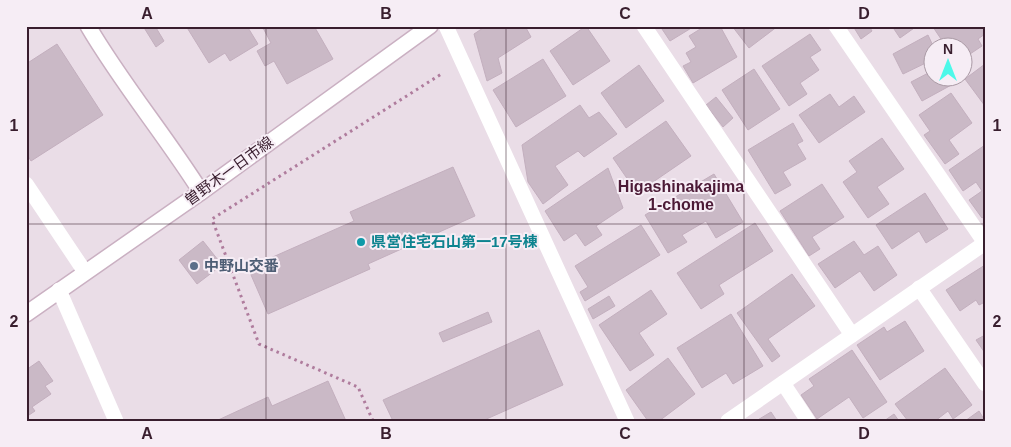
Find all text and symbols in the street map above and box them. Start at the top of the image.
text: A [141,5,153,22]
text: B [380,5,392,22]
text: C [619,5,631,22]
text: D [858,5,870,22]
north arrow [924,38,974,88]
text: N [943,41,953,57]
text: 1 [10,117,19,134]
text: 1 [993,117,1002,134]
street label: 曽野木一日市線 [181,133,276,208]
district label: Higashinakajima 1-chome [618,178,744,213]
place label: 県営住宅石山第一17号棟 [371,233,538,250]
marker: 県営住宅石山第一17号棟 [355,236,367,248]
place label: 中野山交番 [204,257,279,274]
marker: 中野山交番 [188,260,200,272]
text: 2 [10,313,19,330]
text: 2 [993,313,1002,330]
text: A [141,425,153,442]
text: B [380,425,392,442]
text: C [619,425,631,442]
text: D [858,425,870,442]

